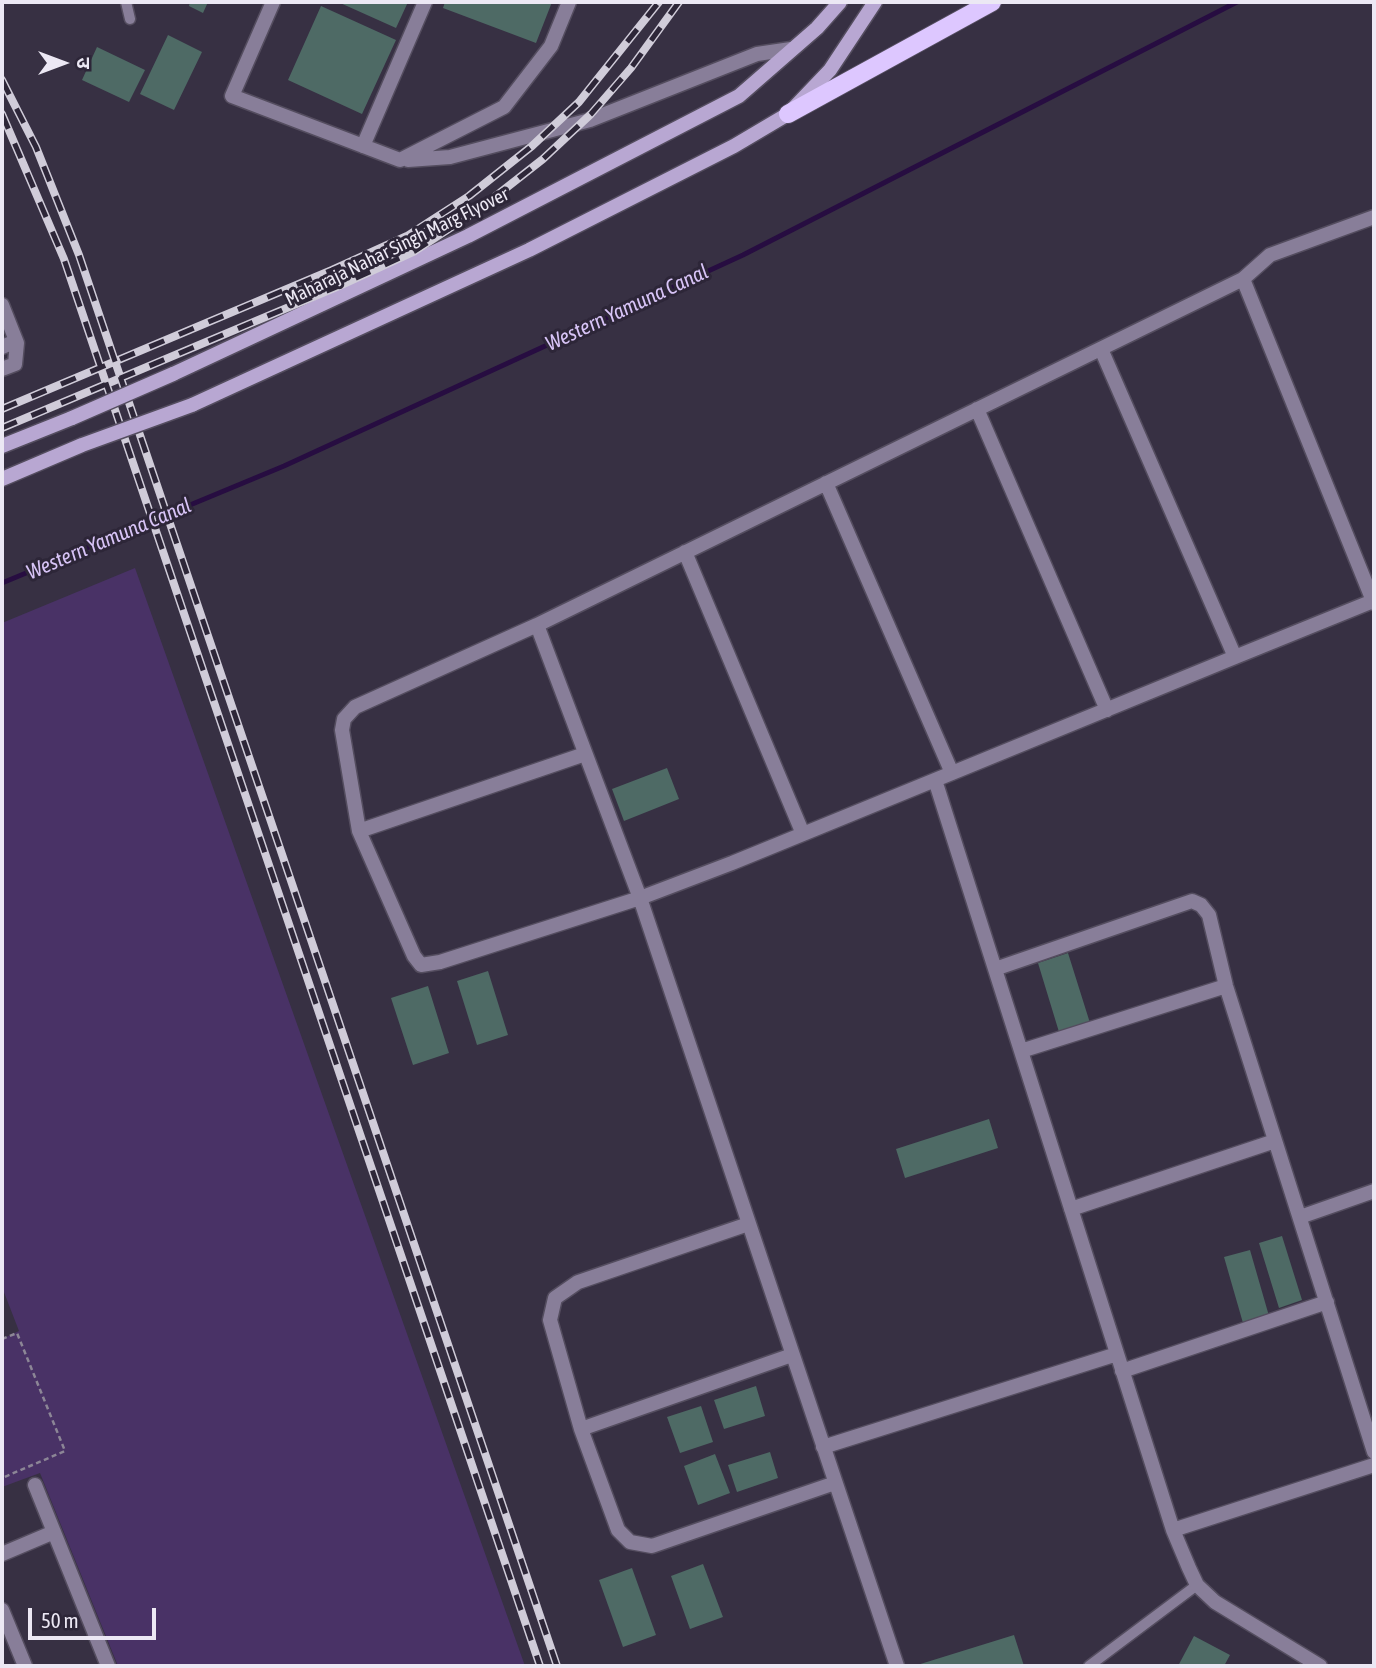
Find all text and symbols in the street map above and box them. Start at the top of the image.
north arrow [28,28,98,98]
text: उ [73,57,95,69]
street label: Maharaja Nahar Singh Marg Flyover [282,183,512,311]
water label: Western Yamuna Canal [542,259,712,357]
water label: Western Yamuna Canal [23,493,195,585]
scale bar [32,1594,159,1638]
text: 50 m [41,1608,79,1632]

